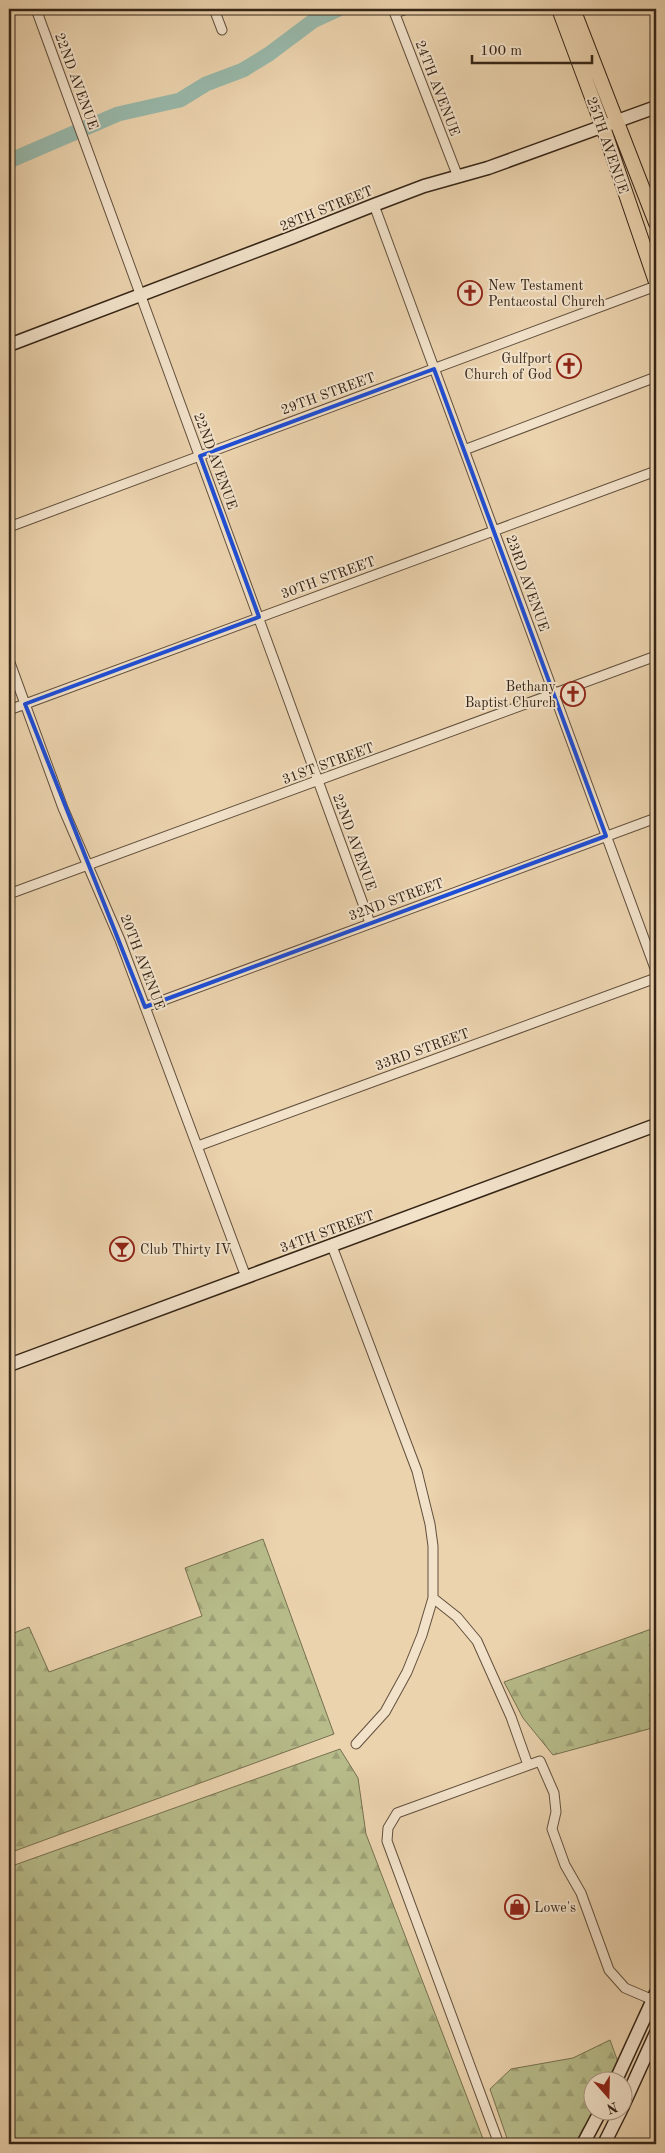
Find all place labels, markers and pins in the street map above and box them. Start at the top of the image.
place label: New Testament Pentacostal Church [488,279,606,309]
church icon: New Testament Pentacostal Church [457,280,483,306]
place label: Gulfport Church of God [464,352,552,382]
church icon: Gulfport Church of God [556,353,582,379]
place label: Bethany Baptist Church [465,680,557,710]
church icon: Bethany Baptist Church [560,681,586,707]
bar icon: Club Thirty IV [109,1236,135,1262]
place label: Club Thirty IV [140,1243,232,1257]
shop icon: Lowe's [504,1894,530,1920]
place label: Lowe's [534,1901,576,1915]

